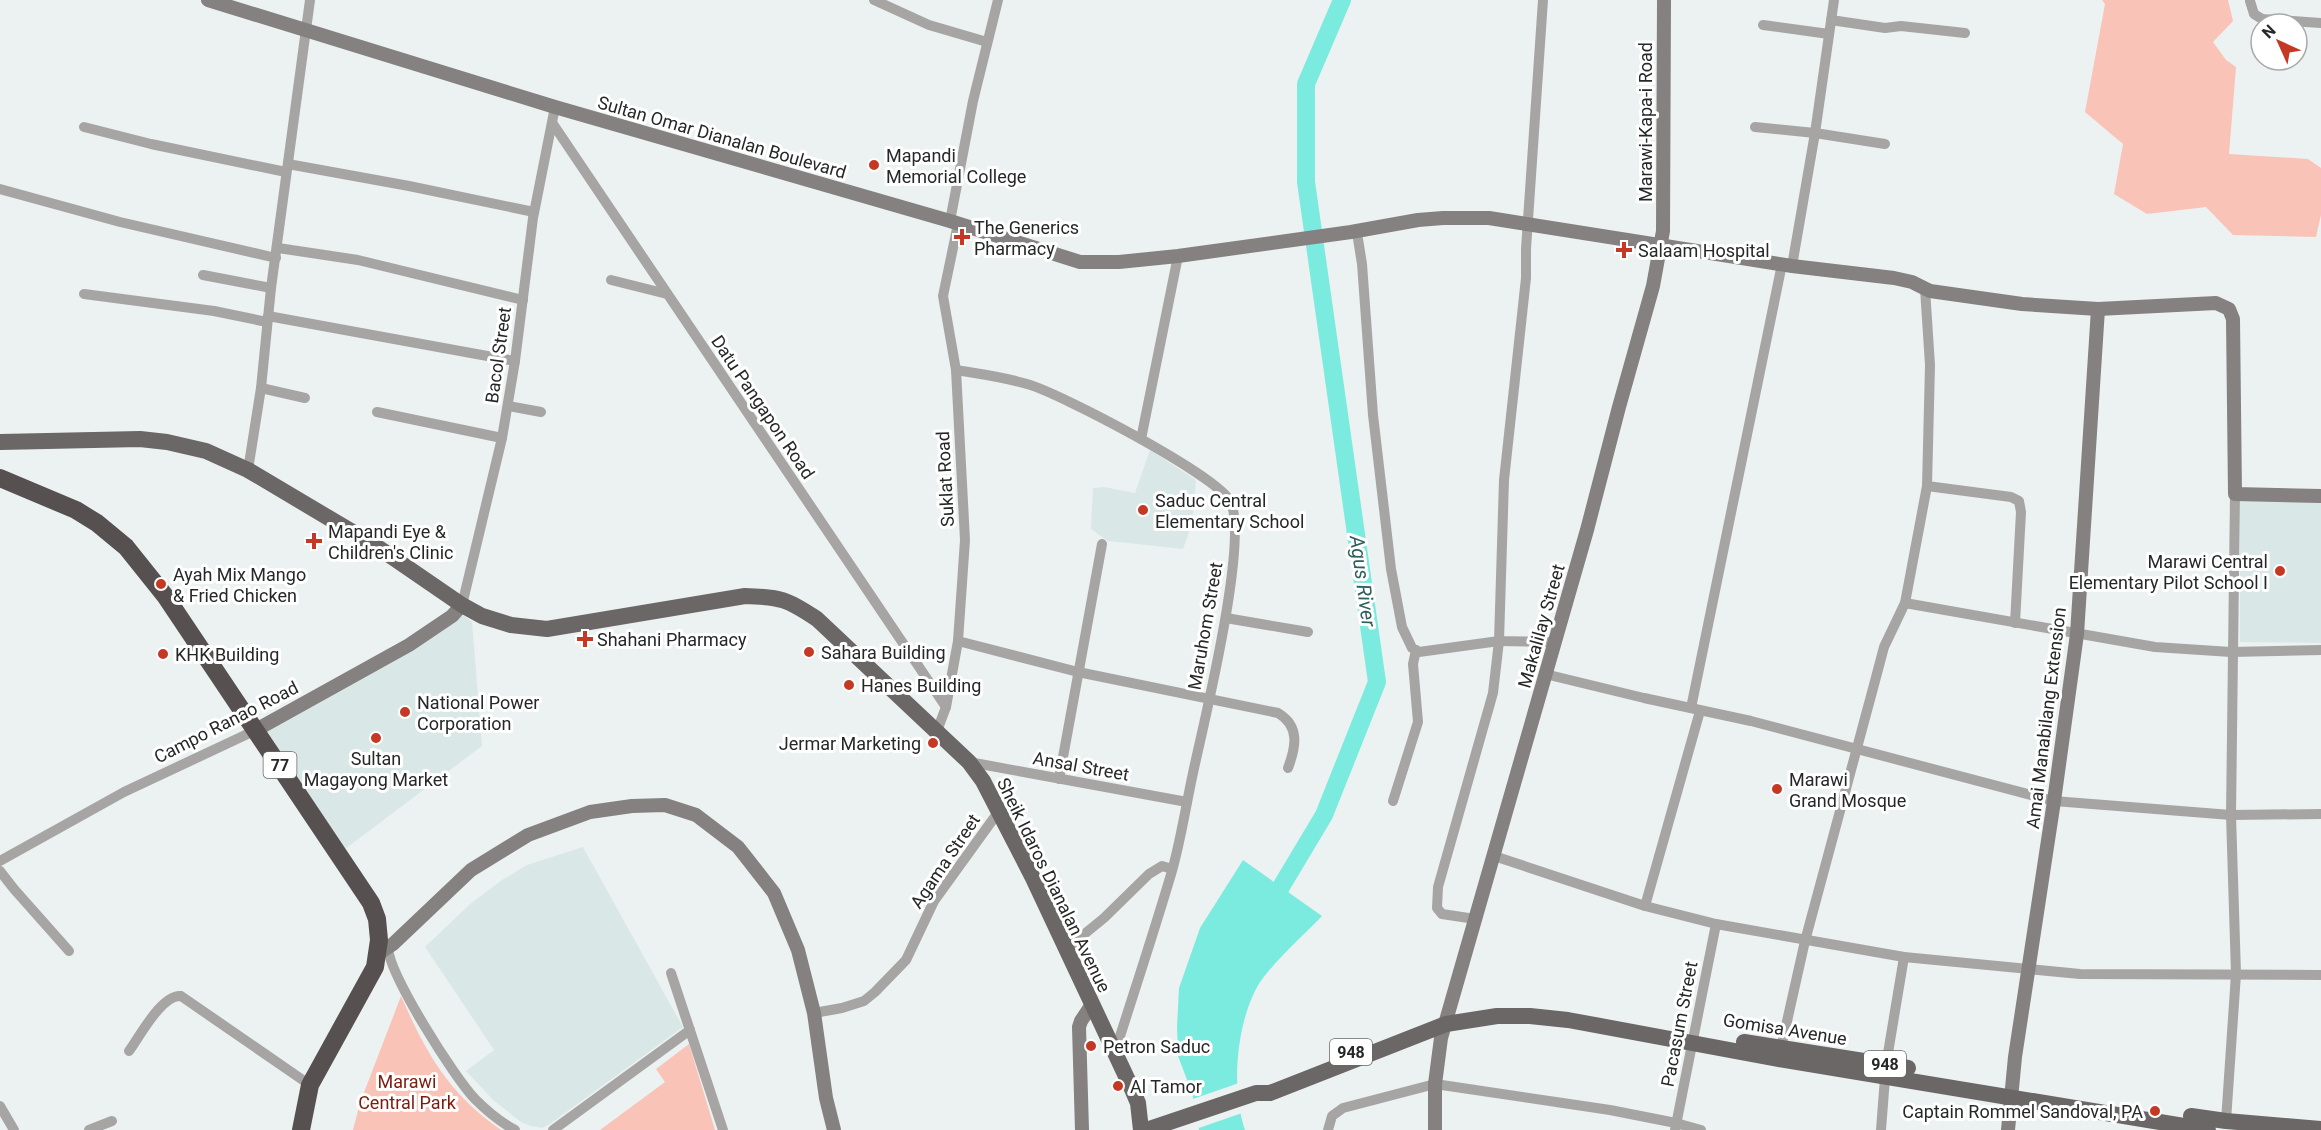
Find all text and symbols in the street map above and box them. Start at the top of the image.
north arrow [2249,12,2309,72]
text: N [2258,21,2279,42]
street label: Marawi-Kapa-i Road [1635,42,1656,202]
street label: Sultan Omar Dianalan Boulevard [595,91,849,183]
place label: Mapandi Memorial College [886,145,1026,187]
marker: Mapandi Memorial College [867,158,881,172]
place label: The Generics Pharmacy [974,217,1079,259]
marker: The Generics Pharmacy [955,230,969,244]
place label: Salaam Hospital [1638,240,1770,261]
marker: Salaam Hospital [1615,241,1633,259]
street label: Bacol Street [481,305,515,405]
street label: Datu Pangapon Road [707,331,819,483]
street label: Suklat Road [932,431,958,527]
place label: Saduc Central Elementary School [1155,490,1304,532]
marker: Saduc Central Elementary School [1136,503,1150,517]
place label: Mapandi Eye & Children's Clinic [328,521,453,563]
marker: Mapandi Eye & Children's Clinic [305,532,323,550]
water label: Agus River [1345,533,1381,630]
place label: Marawi Central Elementary Pilot School I [2069,551,2268,593]
street label: Maruhom Street [1183,560,1227,692]
street label: Makalilay Street [1513,562,1569,690]
place label: Ayah Mix Mango & Fried Chicken [173,564,306,606]
marker: Marawi Central Elementary Pilot School I [2273,564,2287,578]
marker: Ayah Mix Mango & Fried Chicken [154,577,168,591]
street label: Amai Manabilang Extension [2022,606,2070,830]
place label: Shahani Pharmacy [597,629,747,650]
marker: Shahani Pharmacy [578,632,592,646]
place label: Sahara Building [821,642,946,663]
place label: KHK Building [175,644,279,665]
marker: Sahara Building [802,645,816,659]
marker: KHK Building [156,647,170,661]
place label: Hanes Building [861,675,981,696]
street label: Campo Ranao Road [150,677,302,767]
marker: Hanes Building [842,678,856,692]
place label: National Power Corporation [417,692,539,734]
marker: National Power Corporation [398,705,412,719]
marker: Sultan Magayong Market [369,731,383,745]
place label: Jermar Marketing [779,733,921,754]
marker: Jermar Marketing [926,736,940,750]
street label: Ansal Street [1031,747,1131,785]
place label: Sultan Magayong Market [304,748,448,790]
road number: 77 [264,752,296,778]
place label: Marawi Grand Mosque [1789,769,1906,811]
street label: Sheik Idaros Dianalan Avenue [993,774,1115,996]
marker: Marawi Grand Mosque [1770,782,1784,796]
street label: Agama Street [906,810,984,912]
street label: Pacasum Street [1657,959,1701,1088]
street label: Gomisa Avenue [1722,1009,1848,1049]
place label: Petron Saduc [1103,1036,1210,1057]
marker: Petron Saduc [1084,1039,1098,1053]
road number: 948 [1330,1039,1372,1065]
road number: 948 [1864,1051,1906,1077]
park label: Marawi Central Park [358,1071,457,1113]
place label: Al Tamor [1130,1076,1202,1097]
marker: Al Tamor [1111,1079,1125,1093]
place label: Captain Rommel Sandoval, PA [1902,1101,2143,1122]
marker: Captain Rommel Sandoval, PA [2148,1104,2162,1118]

